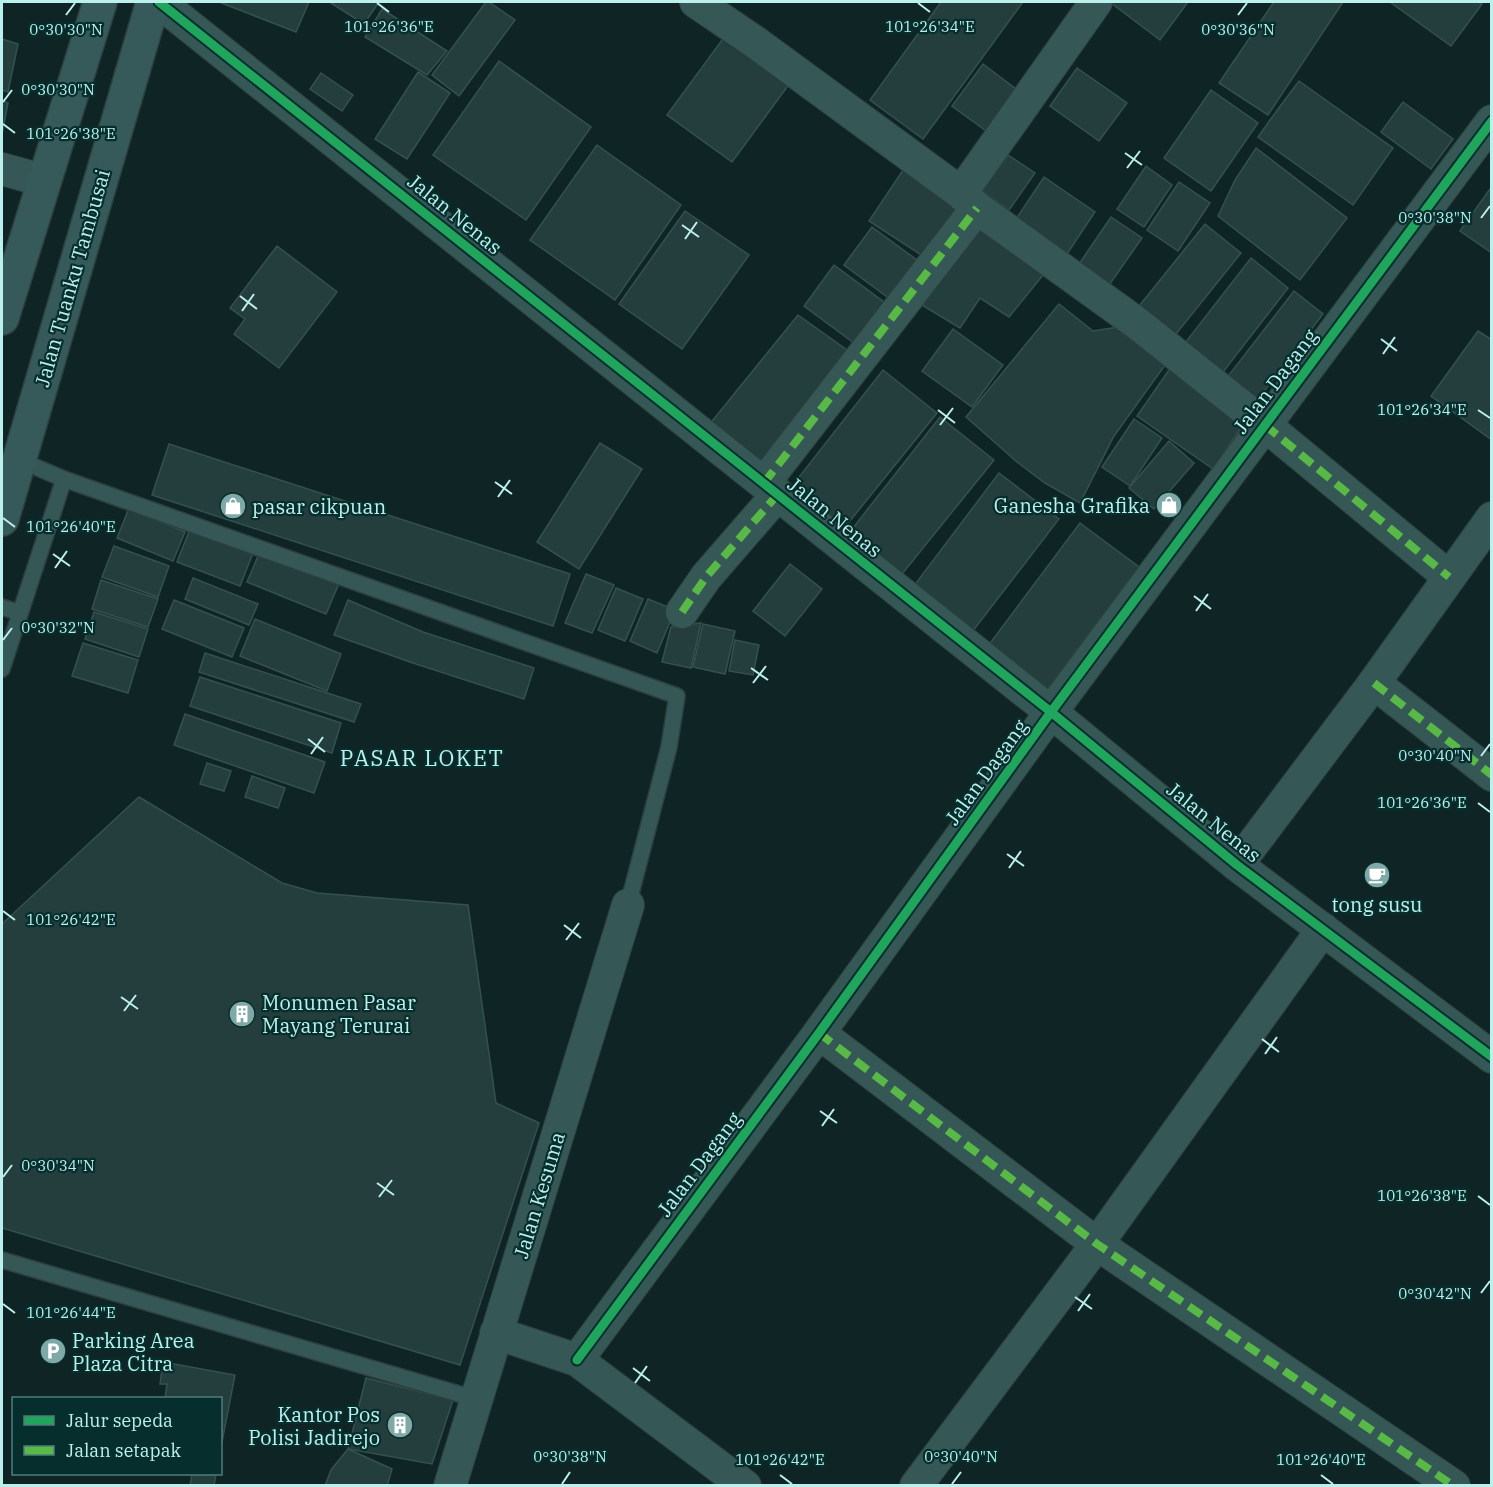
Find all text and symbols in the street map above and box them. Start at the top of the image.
text: 101°26'36"E [344,17,434,36]
text: 101°26'34"E [885,17,975,36]
text: 0°30'30"N [29,20,103,39]
text: 0°30'36"N [1201,20,1275,39]
text: 0°30'30"N [21,80,95,99]
text: 101°26'38"E [26,124,116,143]
street label: Jalan Tuanku Tambusai [28,166,116,390]
street label: Jalan Nenas [402,168,508,260]
text: 0°30'38"N [1398,208,1472,227]
street label: Jalan Dagang [1227,323,1323,439]
text: 101°26'34"E [1377,400,1467,419]
street label: Jalan Nenas [782,471,888,563]
shop icon: Ganesha Grafika [1154,490,1184,520]
shop icon: pasar cikpuan [218,491,248,521]
place label: Ganesha Grafika [994,492,1150,519]
place label: pasar cikpuan [252,493,386,520]
text: 101°26'40"E [26,517,116,536]
text: 0°30'32"N [21,618,95,637]
street label: Jalan Dagang [938,714,1034,830]
district label: PASAR LOKET [340,743,504,772]
text: 0°30'40"N [1398,746,1472,765]
street label: Jalan Nenas [1161,776,1267,868]
text: 101°26'36"E [1377,793,1467,812]
cafe icon: tong susu [1362,860,1392,890]
place label: tong susu [1332,891,1422,918]
text: 101°26'42"E [26,910,116,929]
place label: Monumen Pasar Mayang Terurai [262,989,416,1039]
building icon: Monumen Pasar Mayang Terurai [227,999,257,1029]
street label: Jalan Dagang [651,1106,747,1222]
street label: Jalan Kesuma [507,1128,571,1261]
text: 0°30'34"N [21,1156,95,1175]
text: 101°26'38"E [1377,1186,1467,1205]
text: 0°30'42"N [1398,1284,1472,1303]
text: 101°26'44"E [26,1303,116,1322]
place label: Parking Area Plaza Citra [72,1327,195,1377]
parking icon: Parking Area Plaza Citra [38,1336,68,1366]
legend [12,1397,222,1475]
place label: Kantor Pos Polisi Jadirejo [248,1401,380,1451]
text: Jalur sepeda [66,1409,173,1432]
building icon: Kantor Pos Polisi Jadirejo [385,1410,415,1440]
text: Jalan setapak [66,1439,182,1462]
text: 0°30'38"N [533,1447,607,1466]
text: 0°30'40"N [924,1447,998,1466]
text: 101°26'42"E [735,1450,825,1469]
text: 101°26'40"E [1276,1450,1366,1469]

